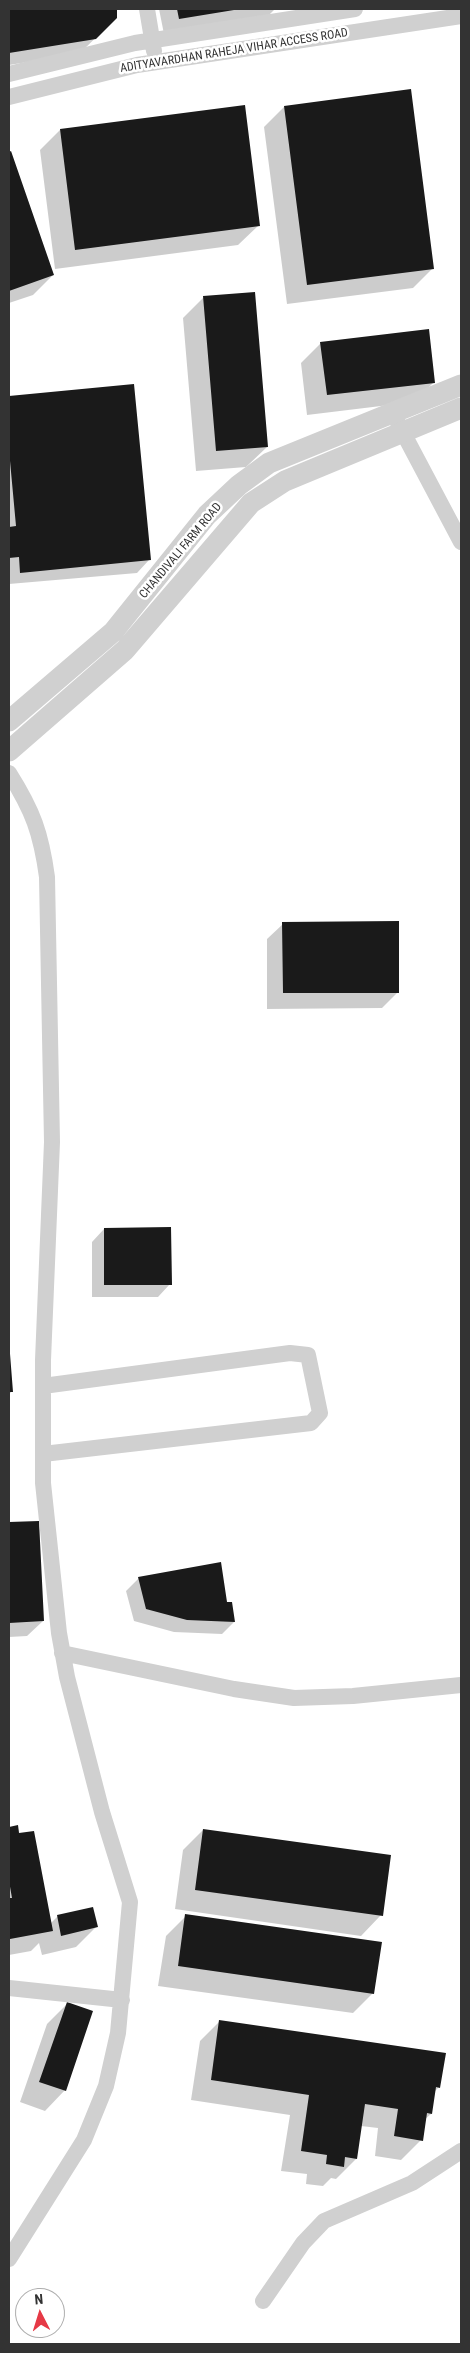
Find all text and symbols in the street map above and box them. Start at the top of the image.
street label: ADITYAVARDHAN RAHEJA VIHAR ACCESS ROAD [119,26,349,76]
street label: CHANDIVALI FARM ROAD [137,500,225,602]
north arrow [15,2288,65,2338]
text: N [34,2291,44,2307]

